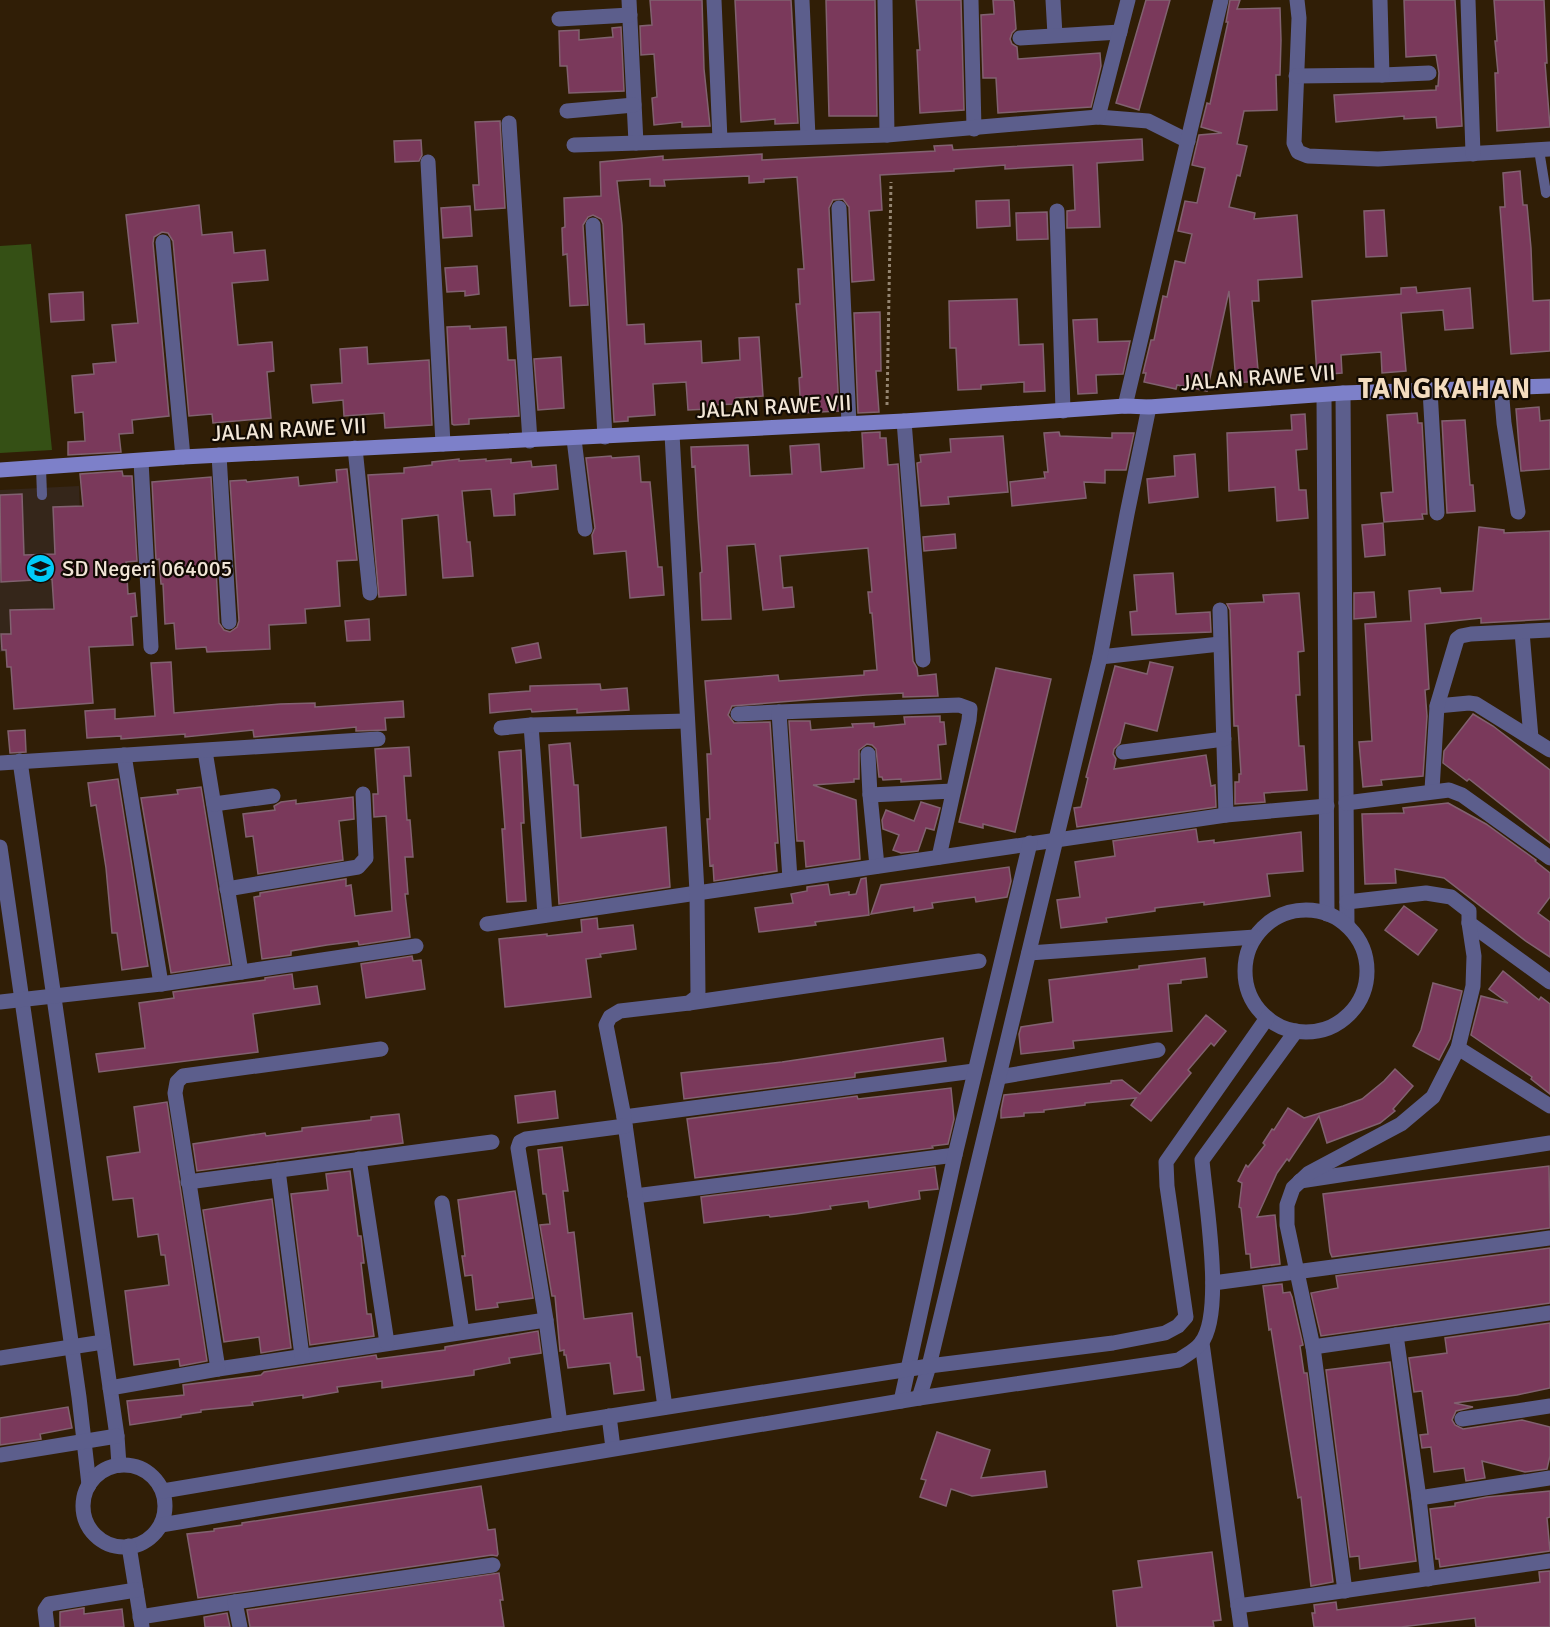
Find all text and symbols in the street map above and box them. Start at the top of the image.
street label: JALAN RAWE VII [1180,359,1336,396]
district label: TANGKAHAN [1358,372,1532,406]
street label: JALAN RAWE VII [696,389,852,424]
street label: JALAN RAWE VII [211,412,367,447]
school or university icon: SD Negeri 064005 [25,552,57,584]
place label: SD Negeri 064005 [62,555,232,582]

